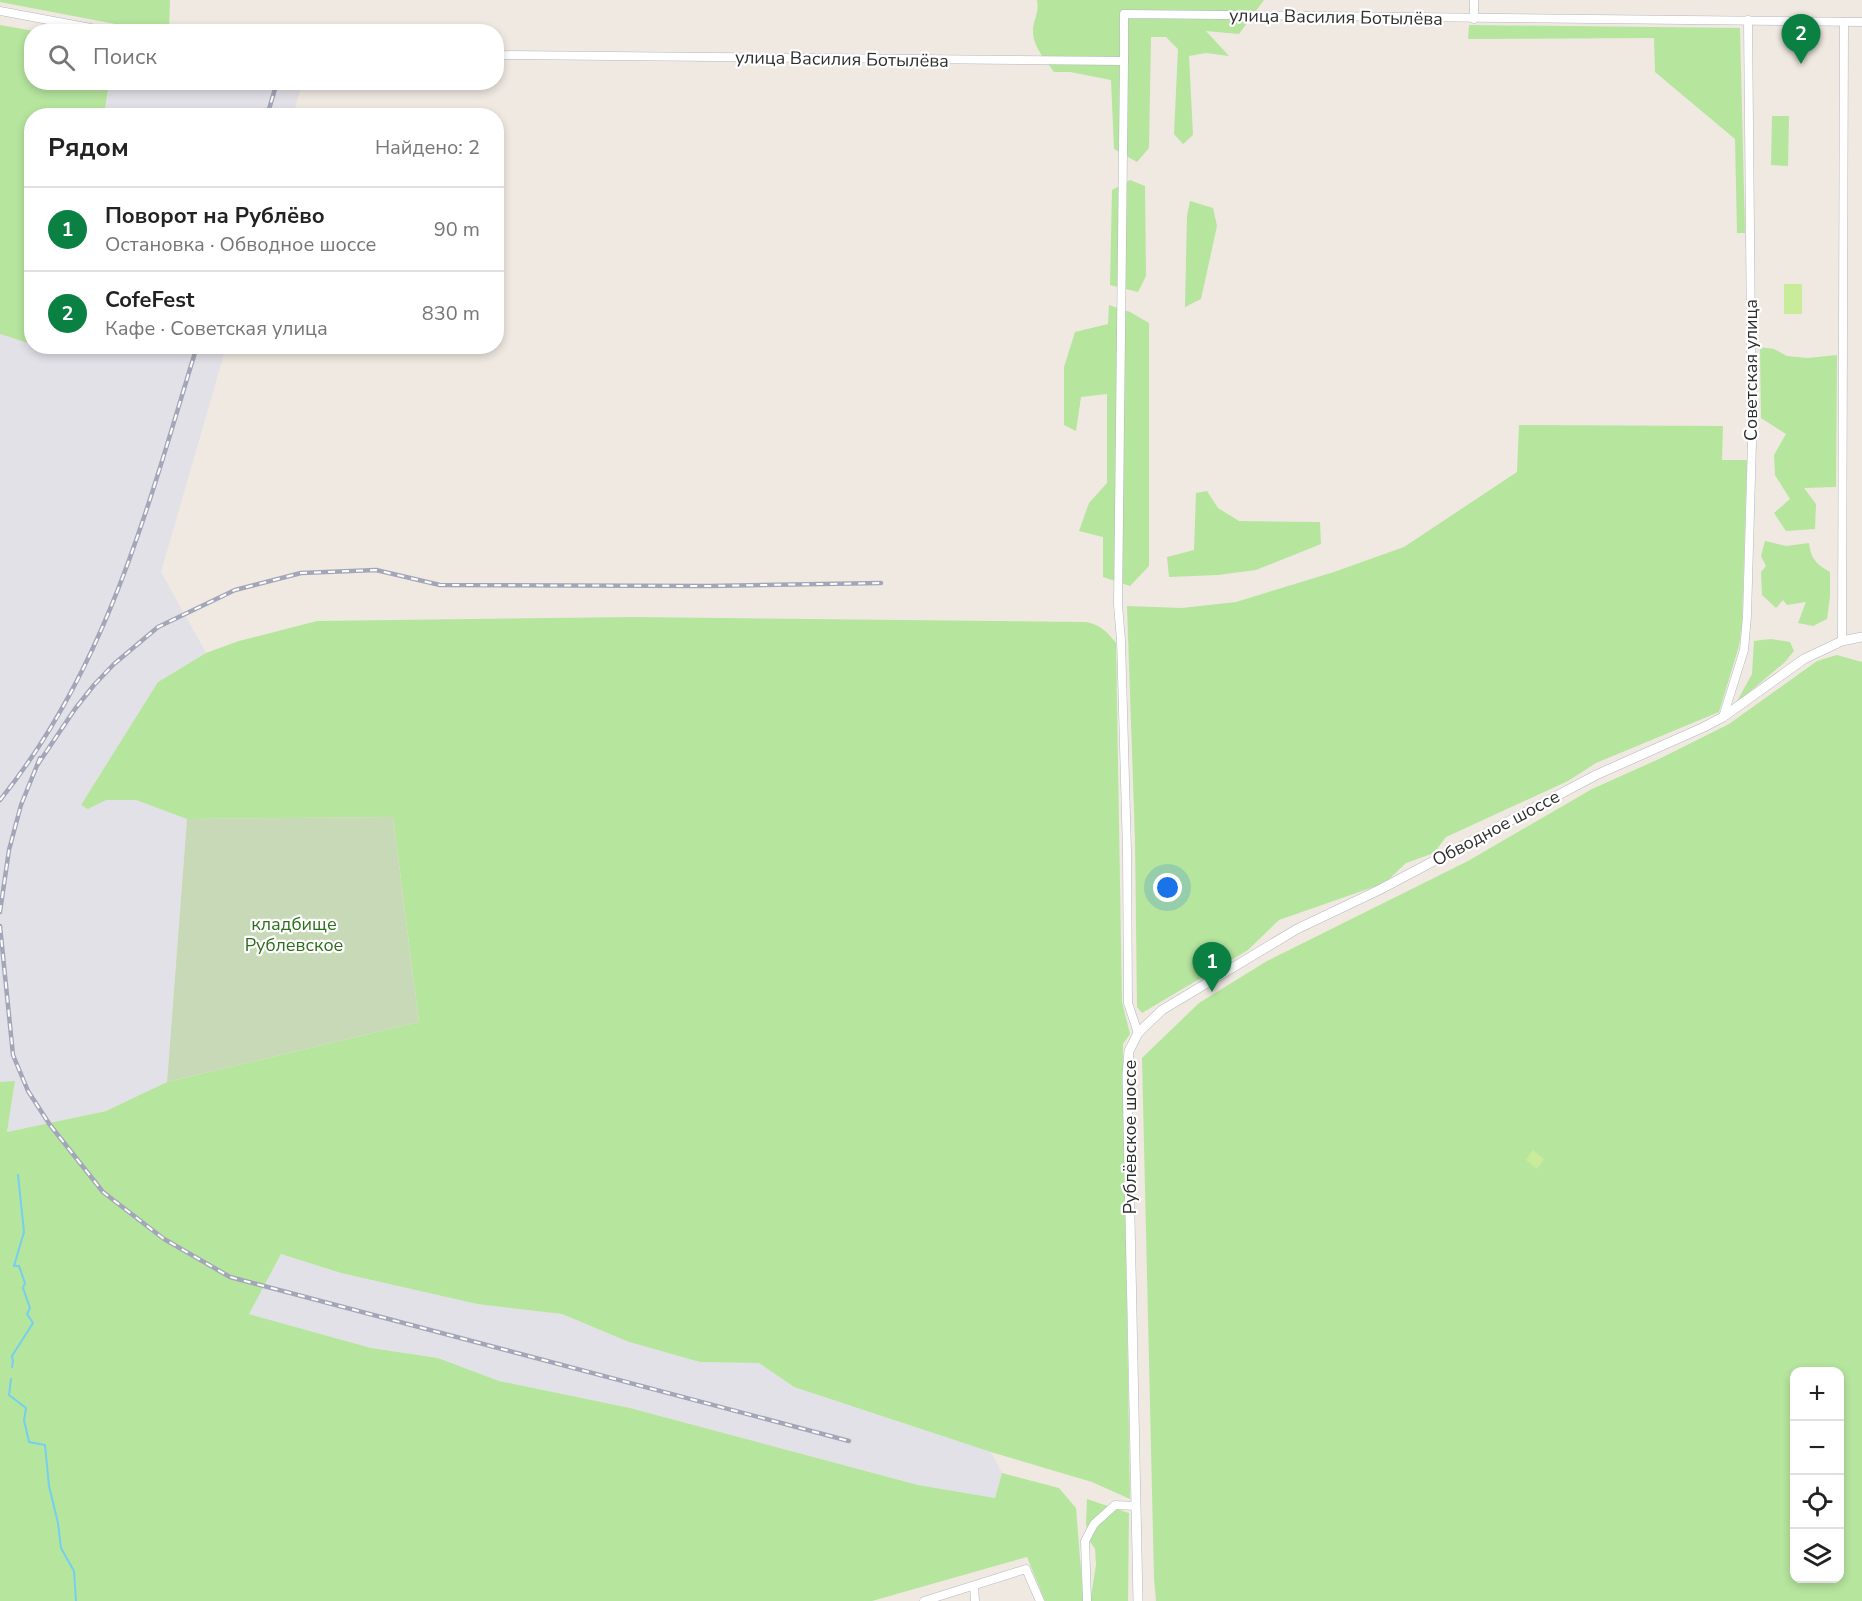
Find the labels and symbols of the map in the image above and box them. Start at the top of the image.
street label: улица Василия Ботылёва [1229,3,1443,31]
pin: 2 [1782,14,1820,64]
street label: улица Василия Ботылёва [735,45,949,73]
street label: Советская улица [1739,299,1763,441]
street label: Обводное шоссе [1428,784,1564,872]
your location [1153,873,1182,902]
park label: кладбище Рублевское [245,912,343,957]
pin: 1 [1192,942,1232,992]
street label: Рублёвское шоссе [1118,1060,1142,1214]

